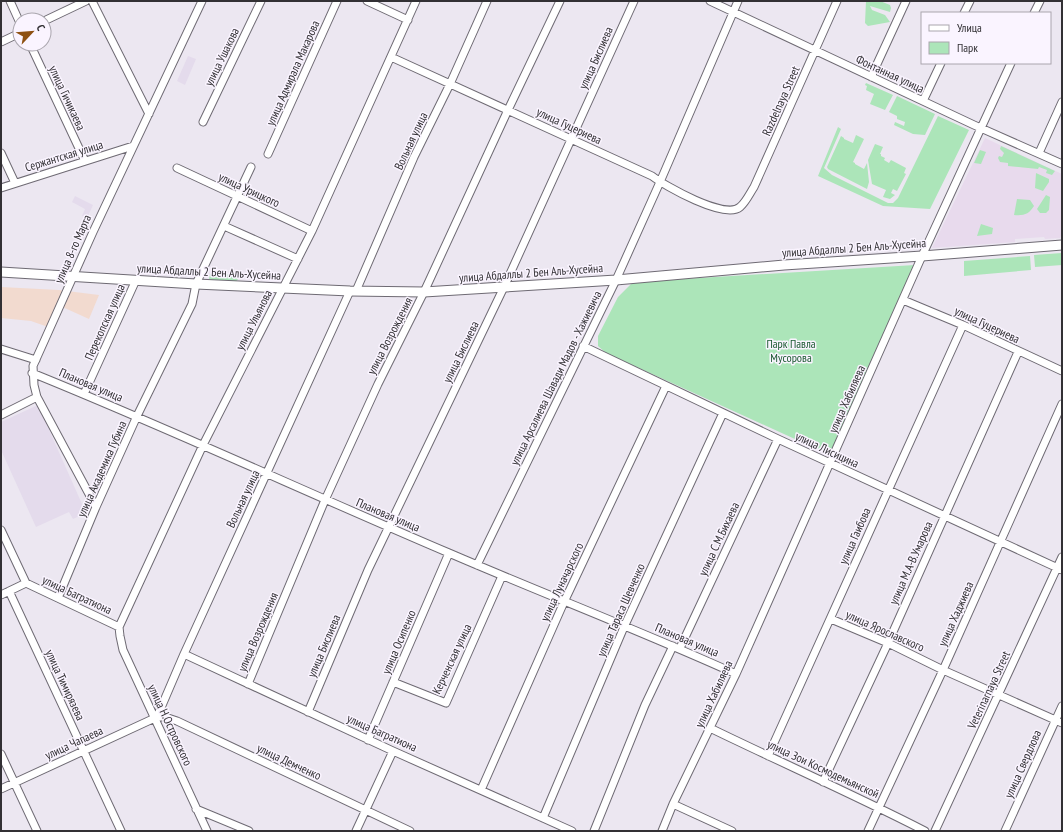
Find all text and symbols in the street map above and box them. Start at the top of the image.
north arrow [12,12,52,52]
legend [921,12,1051,64]
street label: улица Адмирала Макарова [263,18,323,128]
text: Улица [957,20,982,35]
text: С [34,22,48,33]
street label: улица Бислиева [575,24,616,91]
street label: улица Ушакова [201,25,242,88]
text: Парк [957,40,978,55]
street label: Фонтанная улица [854,51,927,96]
street label: улица Гичикаева [46,63,89,133]
street label: Razdelnaya Street [759,63,803,138]
street label: улица Гуцериева [534,104,604,147]
street label: Вольная улица [391,109,431,172]
street label: Сержантская улица [23,136,105,175]
street label: улица Урицкого [216,169,282,210]
street label: улица 8-го Марта [51,212,94,285]
street label: улица Абдаллы 2 Бен Аль-Хусейна [781,235,927,260]
street label: улица Абдаллы 2 Бен Аль-Хусейна [137,260,282,283]
street label: улица Абдаллы 2 Бен Аль-Хусейна [458,260,604,285]
street label: Перекопская улица [81,281,128,362]
street label: улица Ульянова [232,287,275,352]
street label: улица Арсалиева Шавади Мадов - Хажиевича [507,288,605,467]
street label: улица Возрождения [364,294,416,377]
street label: улица Гуцериева [952,303,1022,346]
street label: улица Бислиева [439,318,482,385]
park label: Парк Павла Мусорова [766,336,816,365]
street label: улица Хабиляева [825,363,868,435]
street label: Плановая улица [57,364,125,405]
street label: улица Академика Губина [74,418,130,519]
street label: улица Лисицина [793,428,862,471]
street label: Вольная улица [223,467,263,530]
street label: Плановая улица [354,494,422,535]
street label: улица С.М.Бихаева [695,499,742,578]
street label: улица Гаибова [835,505,874,566]
street label: улица М.А-В.Умарова [886,519,936,607]
street label: улица Луначарского [537,540,586,624]
street label: улица Тараса Шевченко [593,561,648,659]
street label: улица Багратиона [40,572,115,617]
street label: улица Хаджиева [935,579,977,649]
street label: улица Возрождения [234,590,281,674]
street label: улица Осипенко [378,607,419,676]
street label: улица Ярославского [844,607,927,655]
street label: улица Бислиева [304,612,344,679]
street label: Плановая улица [653,619,721,660]
street label: Керченская улица [429,621,474,696]
street label: улица Тимирязева [42,647,89,723]
street label: Veterinarnaya Street [964,648,1013,732]
street label: улица Хабиляева [691,658,736,730]
street label: улица Н.Островского [145,682,196,768]
street label: улица Багратиона [345,710,420,755]
street label: улица Чапаева [42,722,105,763]
street label: улица Свердлова [1001,727,1044,800]
street label: улица Зои Космодемьянской [765,736,882,801]
street label: улица Демченко [255,740,324,783]

